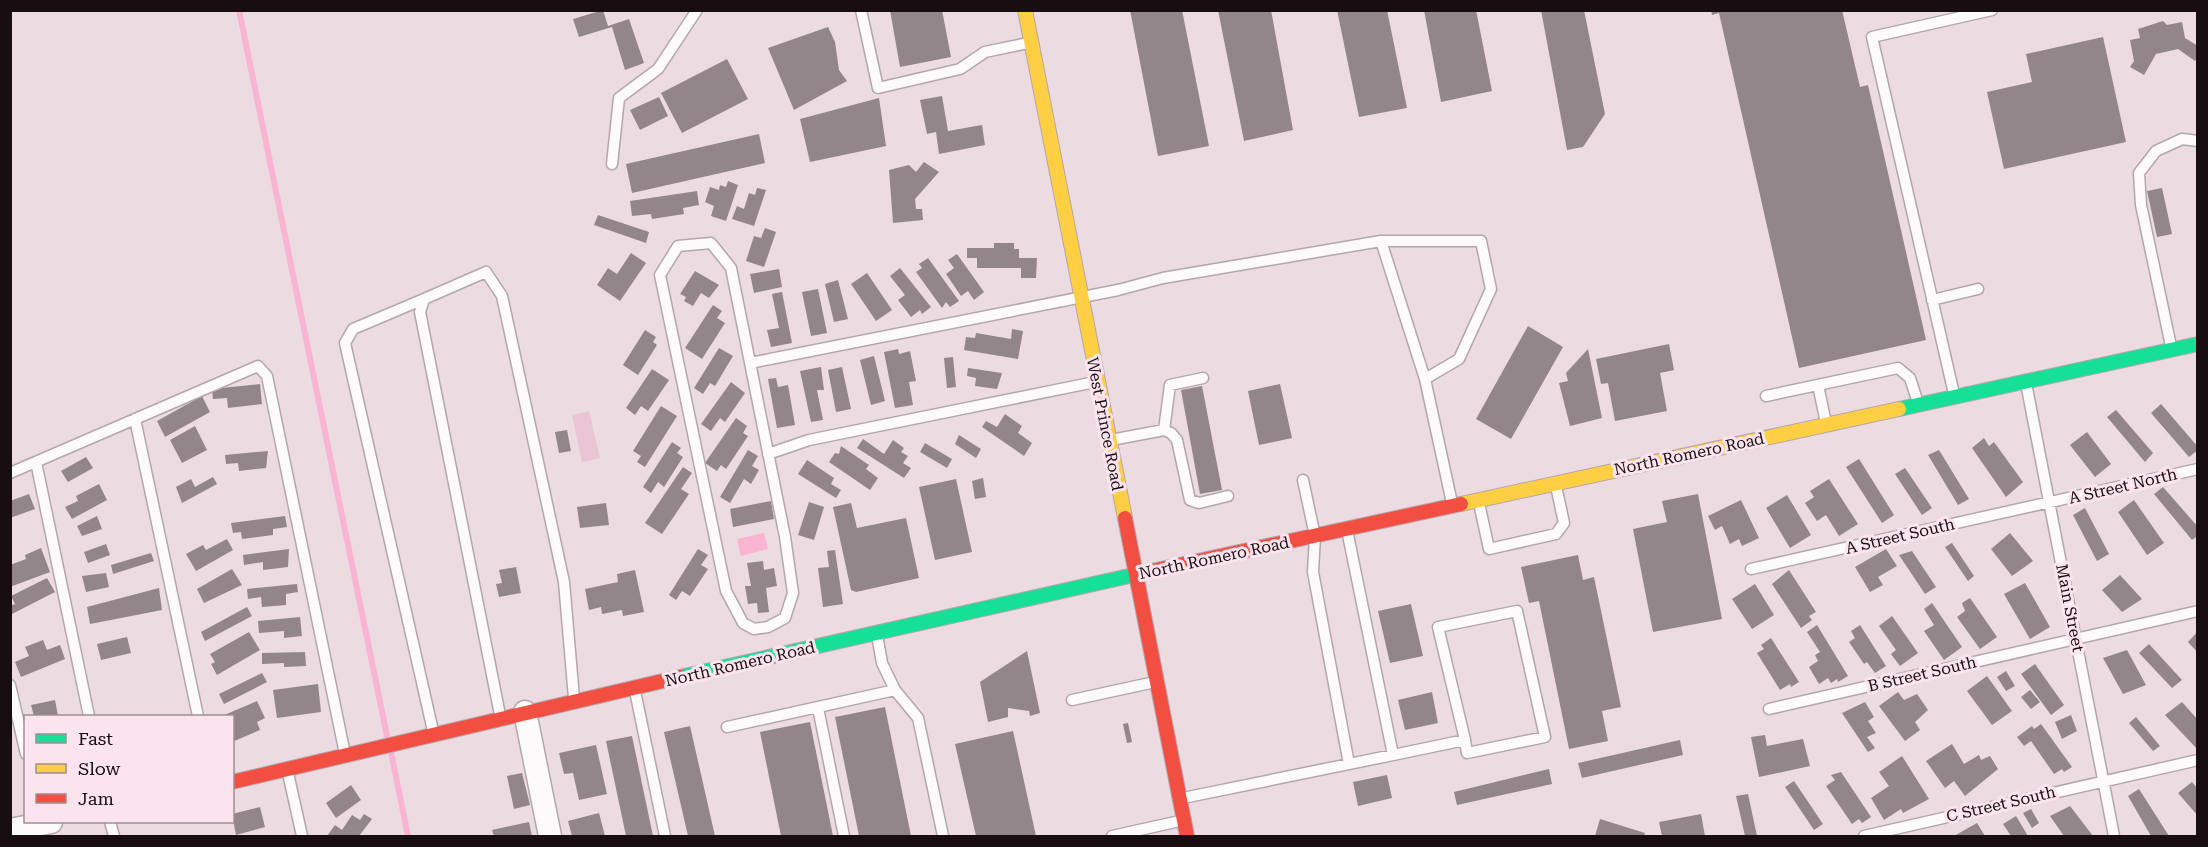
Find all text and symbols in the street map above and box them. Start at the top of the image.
street label: West Prince Road [1083,356,1127,492]
street label: North Romero Road [1612,429,1766,479]
street label: A Street North [2067,464,2179,508]
street label: A Street South [1844,514,1956,558]
street label: North Romero Road [1137,533,1291,583]
street label: Main Street [2052,562,2088,654]
street label: North Romero Road [663,637,817,691]
street label: B Street South [1866,652,1978,696]
legend [24,715,234,823]
text: Fast [78,728,113,749]
text: Slow [78,758,120,779]
street label: C Street South [1944,782,2058,826]
text: Jam [78,788,114,809]

